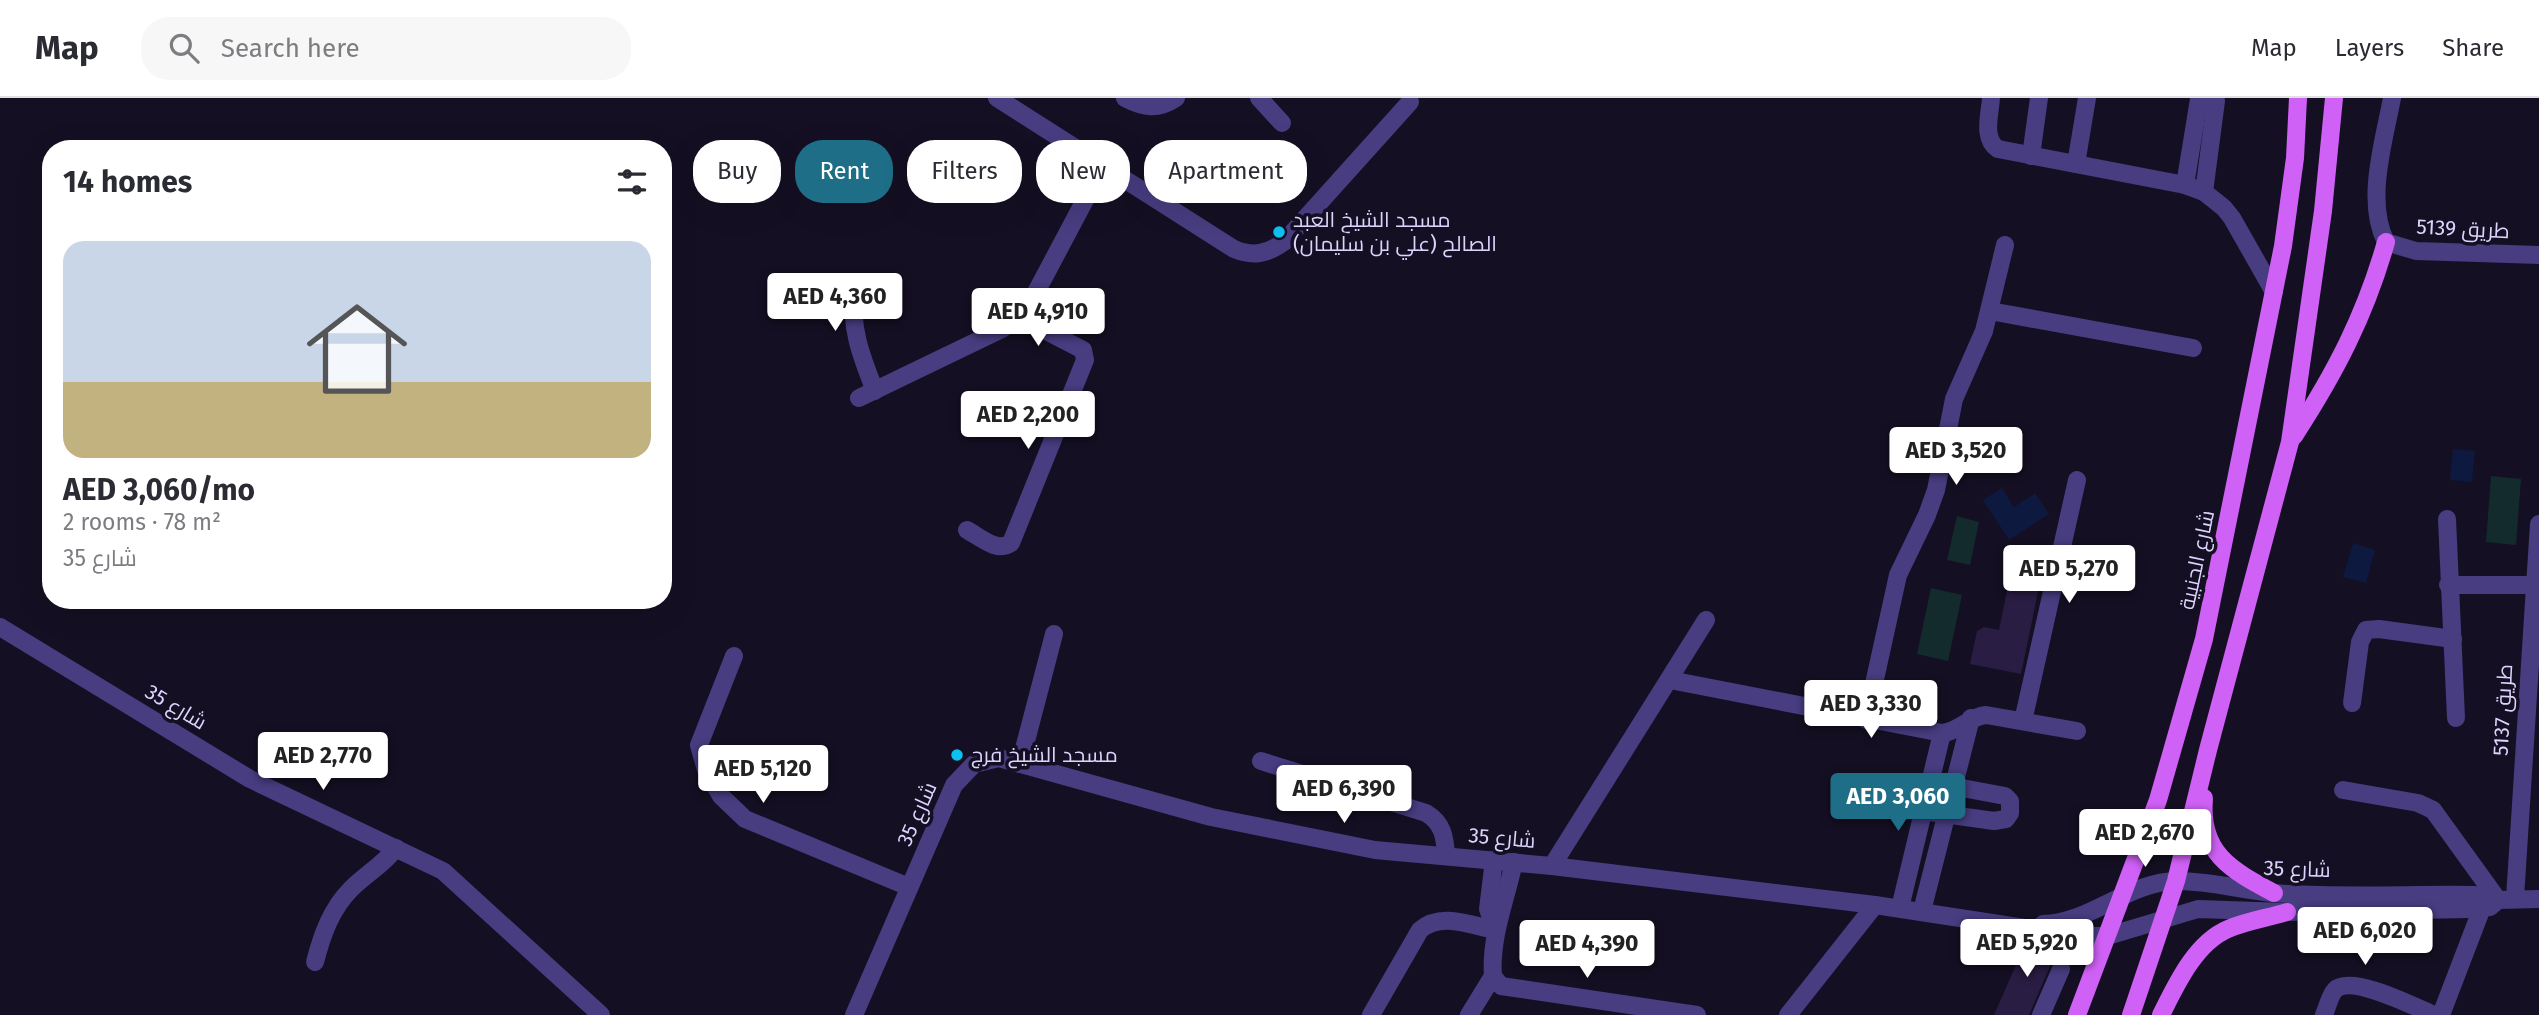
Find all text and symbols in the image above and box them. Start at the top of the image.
search box [141,17,631,80]
text: Map [35,28,99,68]
icon: search [165,29,203,67]
text: Search here [221,33,360,64]
text: Map [2251,34,2297,62]
text: Layers [2335,34,2404,62]
text: Share [2442,34,2504,62]
chip: Buy [693,140,781,203]
chip: Rent [795,140,893,203]
chip: Filters [907,140,1022,203]
chip: New [1036,140,1130,203]
chip: Apartment [1144,140,1307,203]
icon: filters [613,163,651,201]
text: 14 homes [63,164,192,200]
place label: مسجد الشيخ العبد الصالح (علي بن سليمان) [1293,207,1497,260]
street label: طريق 5139 [2416,214,2510,244]
marker: مسجد الشيخ العبد الصالح (علي بن سليمان) [1271,224,1287,240]
pin: AED 4,360 [755,274,915,333]
text: AED 4,360 [783,282,887,310]
icon: home [294,286,420,412]
pin: AED 4,910 [958,288,1118,348]
text: AED 4,910 [988,297,1088,325]
pin: AED 2,200 [948,392,1108,451]
text: AED 2,200 [977,400,1079,428]
pin: AED 3,520 [1876,428,2036,487]
text: AED 3,520 [1905,436,2007,464]
text: AED 3,060/mo [63,472,255,508]
text: 2 rooms · 78 m² [63,508,221,536]
street label: شارع الجنبية [2174,508,2221,612]
text: شارع 35 [63,544,137,572]
pin: AED 5,270 [1989,546,2149,605]
text: AED 5,270 [2019,554,2119,582]
street label: طريق 5137 [2488,663,2518,757]
street label: شارع 35 [140,679,212,736]
pin: AED 3,330 [1791,680,1951,740]
text: AED 3,330 [1820,689,1922,717]
pin: AED 2,770 [243,732,403,792]
text: AED 2,770 [274,741,372,769]
place label: مسجد الشيخ فرج [971,742,1118,769]
pin: AED 5,120 [683,746,843,805]
marker: مسجد الشيخ فرج [949,747,965,763]
text: AED 5,120 [714,754,812,782]
pin: AED 6,390 [1264,766,1424,825]
text: AED 6,390 [1293,774,1396,802]
pin: AED 3,060 [1818,774,1978,833]
street label: شارع 35 [891,778,943,850]
text: AED 3,060 [1846,782,1950,810]
pin: AED 2,670 [2065,810,2225,869]
text: AED 2,670 [2095,818,2195,846]
street label: شارع 35 [1467,822,1537,855]
street label: شارع 35 [2263,855,2331,884]
pin: AED 6,020 [2285,908,2445,967]
text: AED 6,020 [2314,916,2416,944]
pin: AED 4,390 [1507,920,1667,980]
pin: AED 5,920 [1947,920,2107,979]
text: AED 5,920 [1976,928,2078,956]
text: AED 4,390 [1535,929,1639,957]

